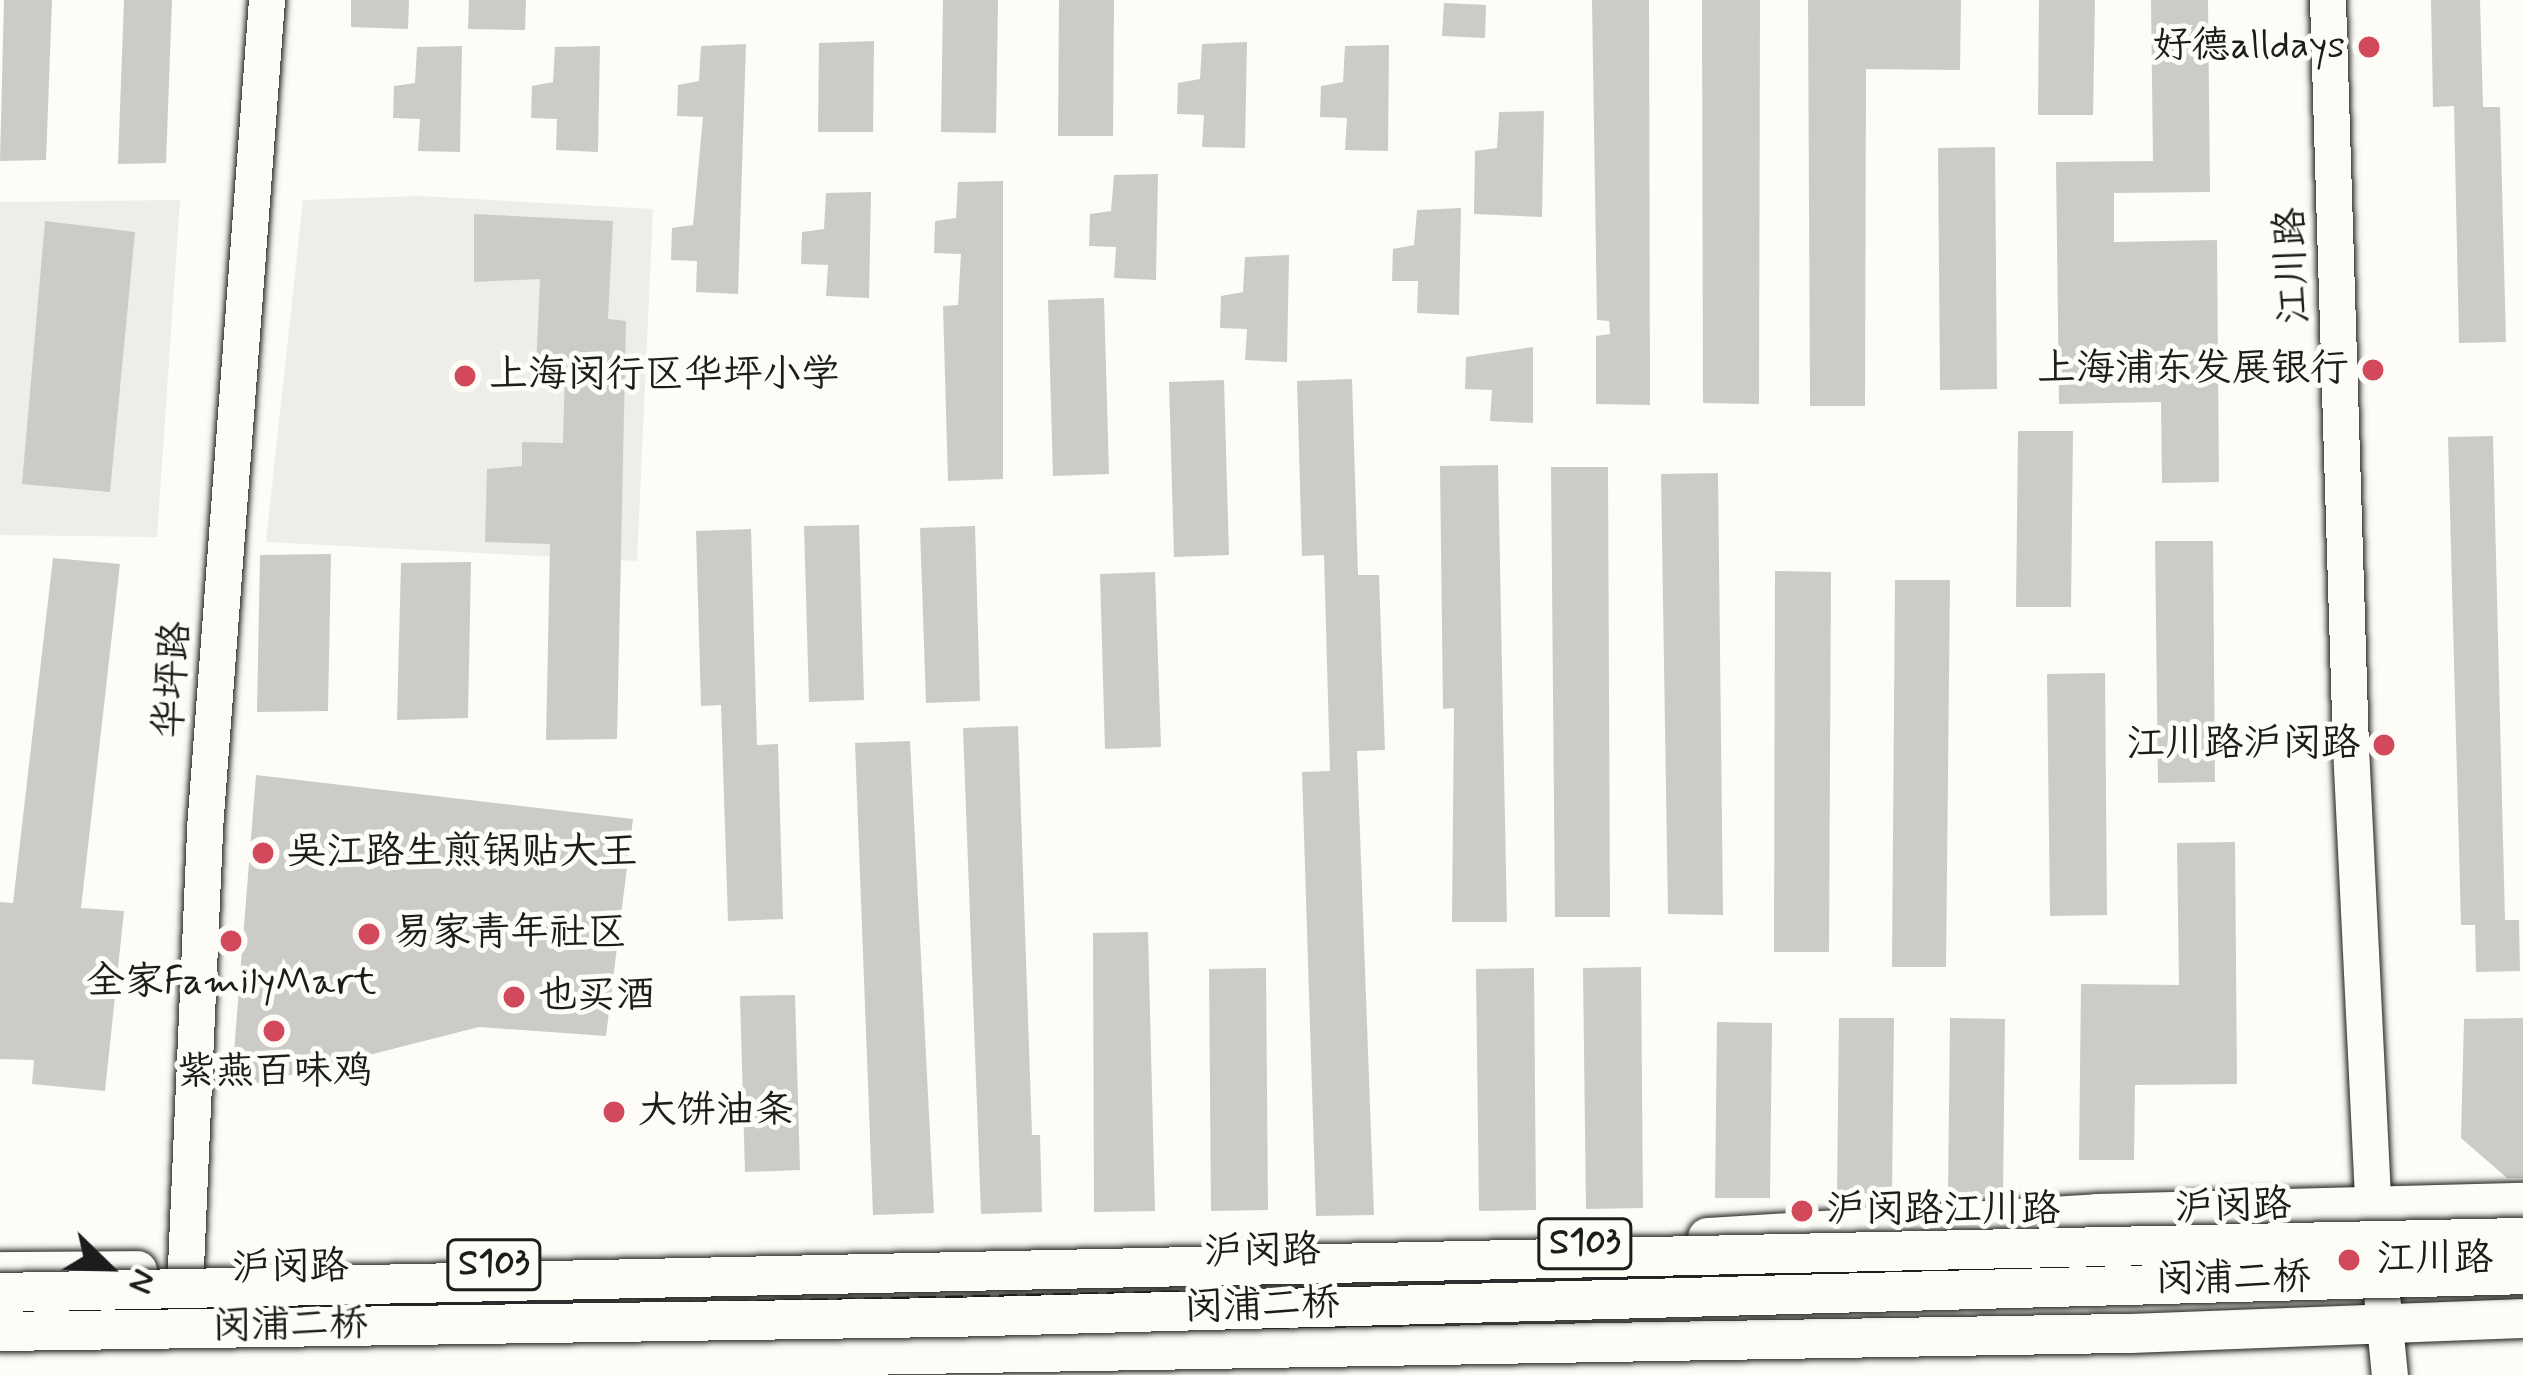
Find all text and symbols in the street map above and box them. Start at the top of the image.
place label: 好德alldays [2152,24,2345,70]
marker: 好德alldays [2356,34,2382,60]
street label: 江川路 [2269,207,2319,325]
place label: 上海浦东发展银行 [2037,347,2349,393]
place label: 上海闵行区华坪小学 [489,353,840,399]
marker: 上海浦东发展银行 [2360,357,2386,383]
marker: 上海闵行区华坪小学 [452,363,478,389]
street label: 华坪路 [147,620,201,740]
place label: 江川路沪闵路 [2126,722,2360,768]
marker: 江川路沪闵路 [2371,732,2397,758]
place label: 吴江路生煎锅贴大王 [287,830,638,876]
marker: 吴江路生煎锅贴大王 [250,840,276,866]
place label: 易家青年社区 [393,911,627,957]
marker: 易家青年社区 [356,921,382,947]
marker: 全家FamilyMart [218,928,244,954]
place label: 全家FamilyMart [86,960,376,1006]
place label: 也买酒 [538,974,655,1020]
marker: 也买酒 [501,984,527,1010]
marker: 紫燕百味鸡 [261,1018,287,1044]
place label: 紫燕百味鸡 [177,1050,371,1096]
place label: 大饼油条 [638,1089,794,1135]
marker: 大饼油条 [601,1099,627,1125]
street label: 沪闵路 [2174,1183,2292,1233]
place label: 沪闵路江川路 [1826,1188,2060,1234]
marker: 沪闵路江川路 [1789,1198,1815,1224]
north arrow [48,1207,168,1327]
road number: S103 [1537,1214,1633,1274]
street label: 沪闵路 [1203,1229,1321,1277]
road number: S103 [446,1235,542,1295]
place label: 江川路 [2376,1237,2493,1283]
marker: 江川路 [2333,1244,2365,1276]
street label: 沪闵路 [231,1245,349,1293]
street label: 闵浦二桥 [2155,1255,2311,1305]
text: N [117,1262,166,1300]
street label: 闵浦二桥 [1183,1281,1341,1333]
street label: 闵浦二桥 [212,1302,368,1352]

